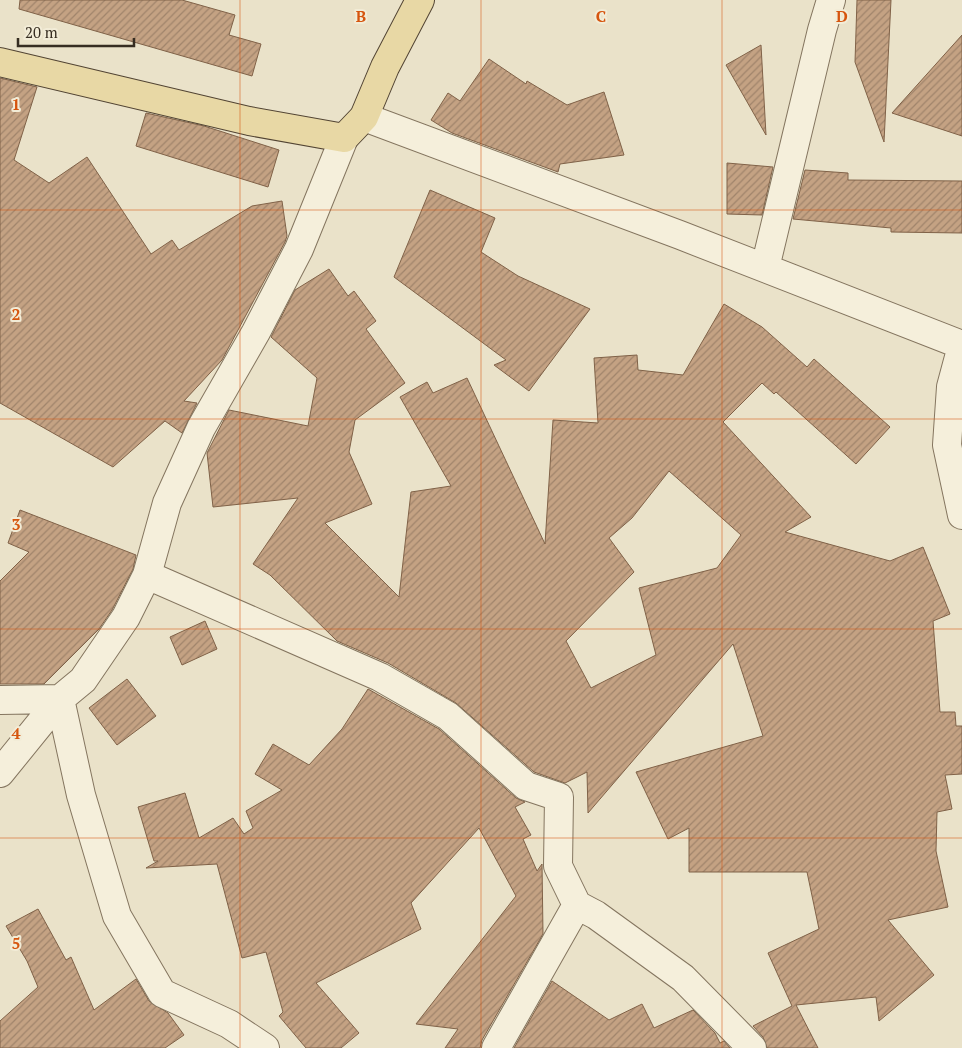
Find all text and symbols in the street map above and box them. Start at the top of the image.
text: B [356,5,366,27]
text: C [596,5,606,27]
text: D [836,5,848,27]
scale bar [18,15,134,47]
text: 20 m [25,22,58,42]
text: 1 [11,93,21,115]
text: 2 [11,303,21,325]
text: 3 [11,513,21,535]
text: 4 [11,722,21,744]
text: 5 [11,932,21,954]

